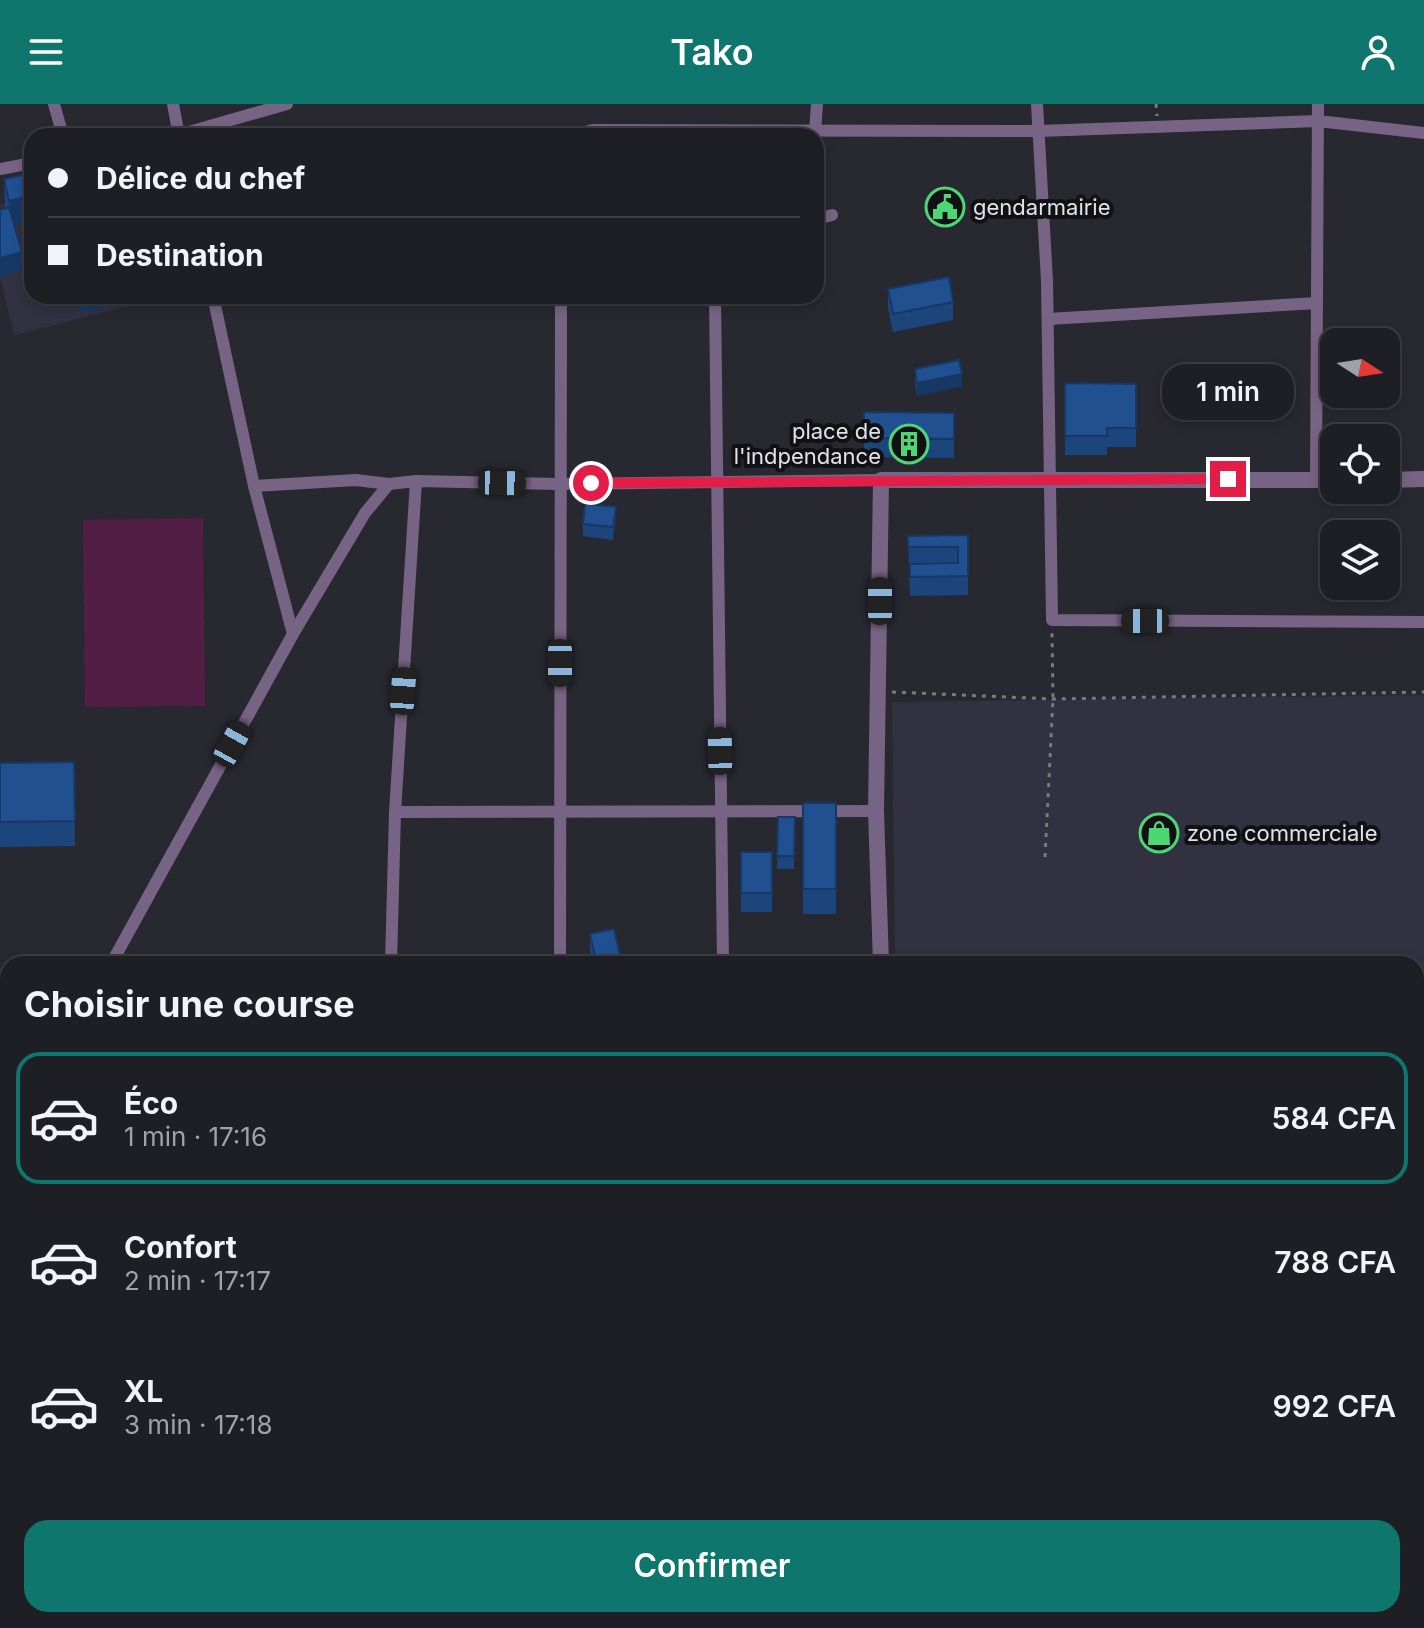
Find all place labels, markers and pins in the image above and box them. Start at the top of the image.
public building icon: gendarmairie [924,186,966,228]
place label: gendarmairie [973,194,1111,220]
place label: place de l'indpendance [734,418,881,469]
building icon: place de l'indpendance [888,423,930,465]
shop icon: zone commerciale [1138,812,1180,854]
place label: zone commerciale [1187,820,1377,846]

